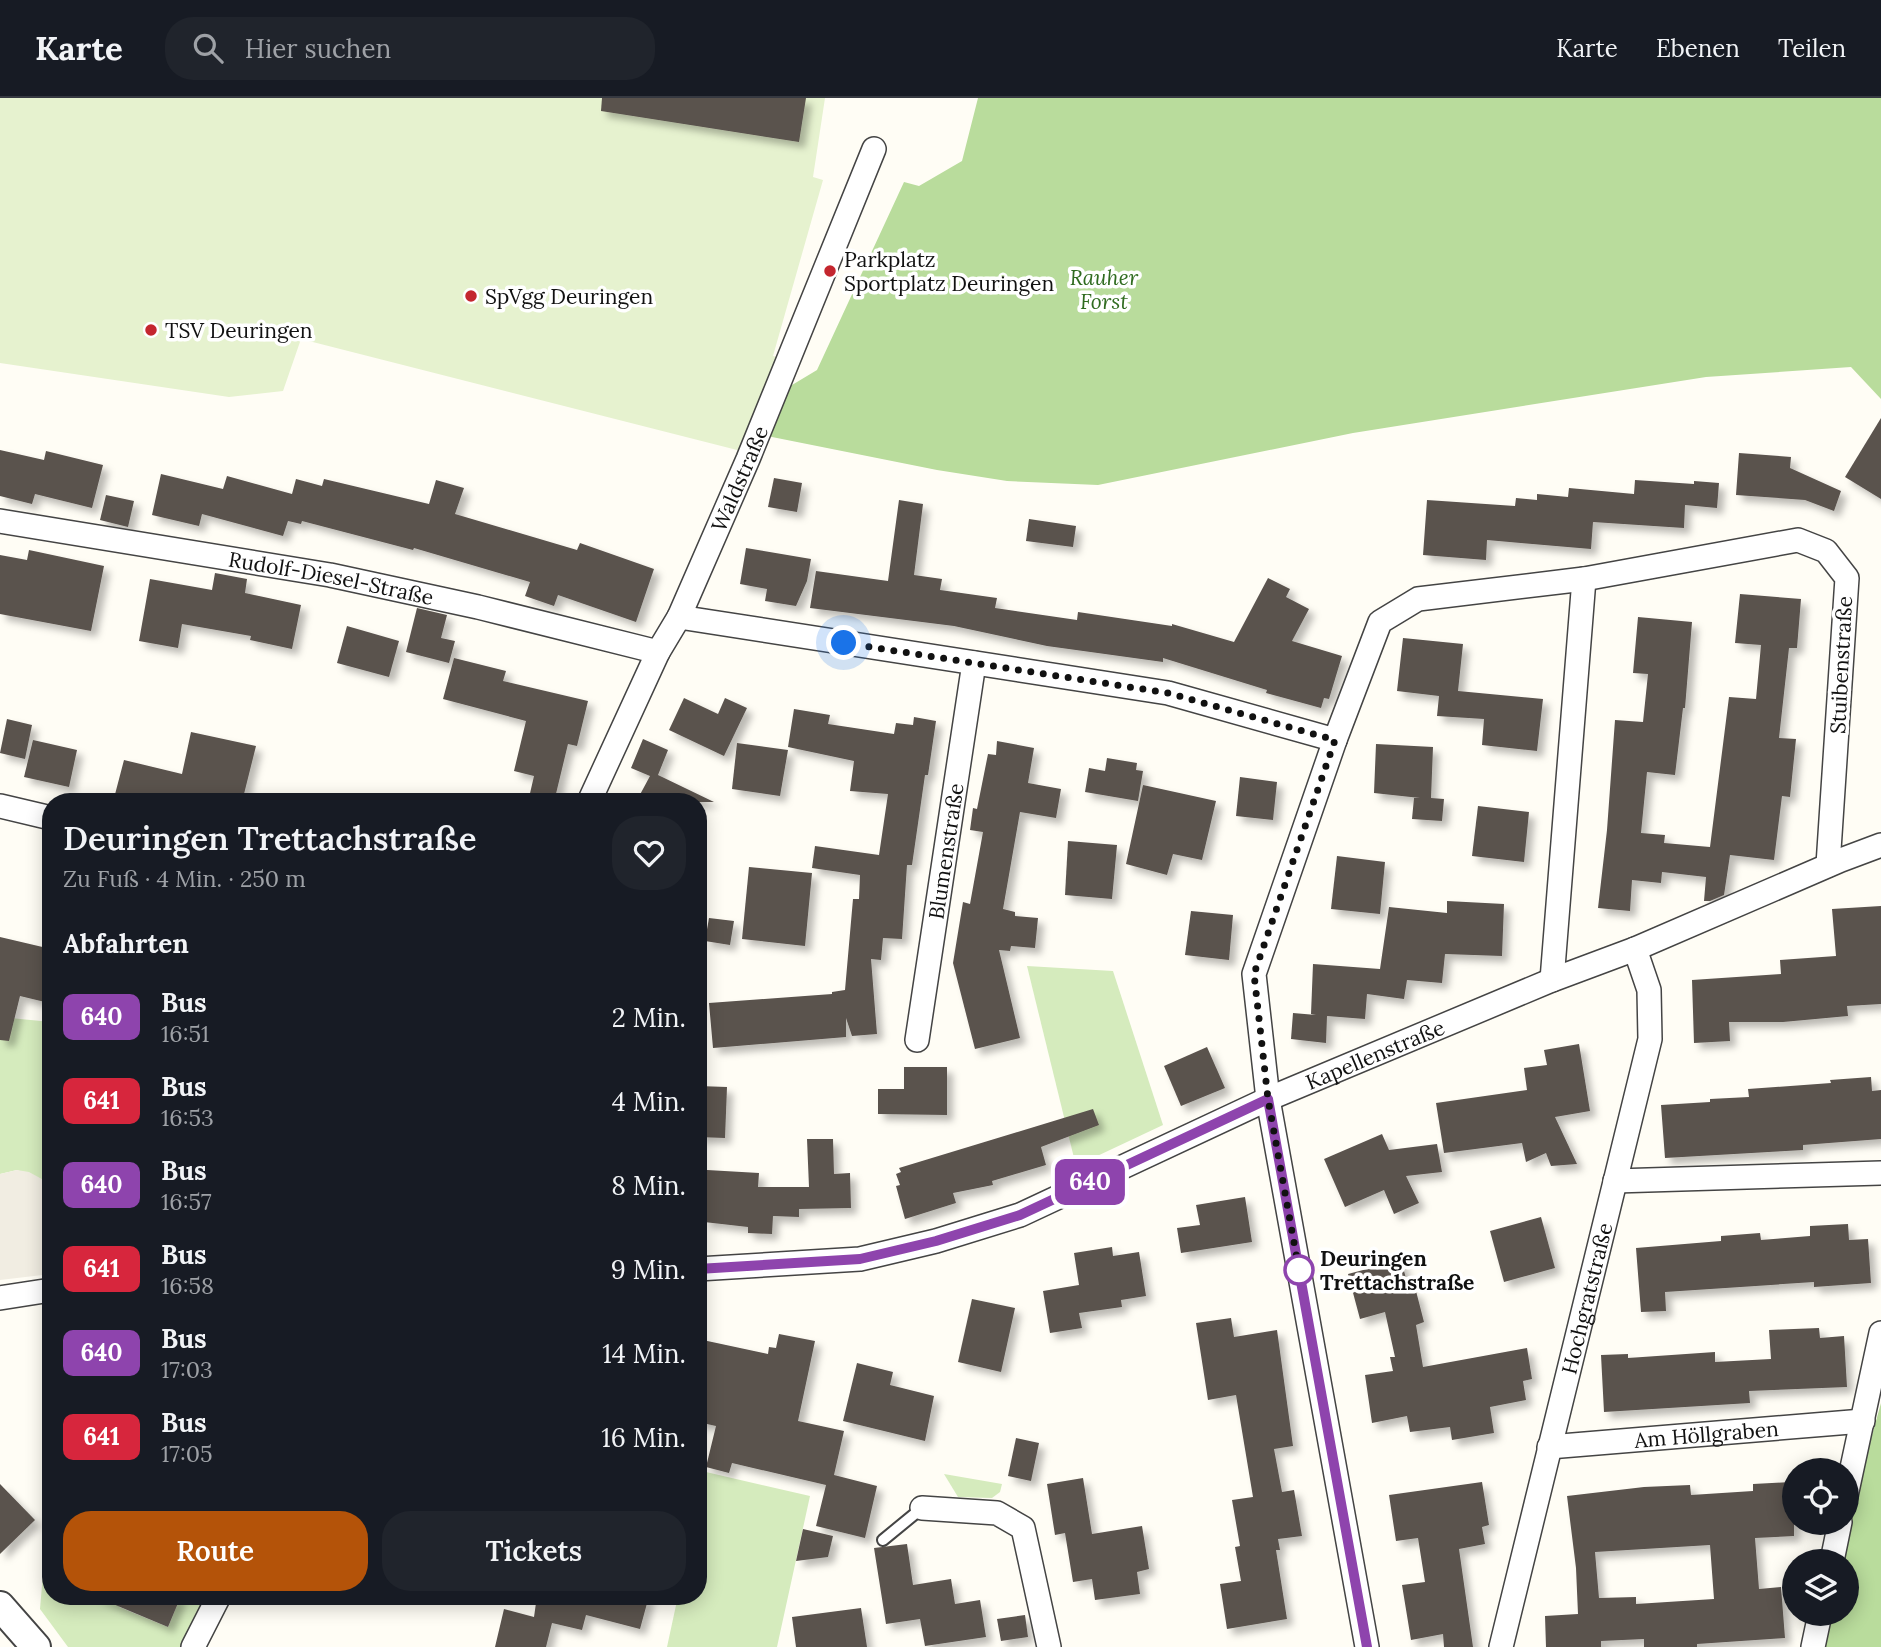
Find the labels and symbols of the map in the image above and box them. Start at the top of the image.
place label: Parkplatz Sportplatz Deuringen [844,246,1054,297]
marker: Parkplatz Sportplatz Deuringen [822,263,838,279]
park label: Rauher Forst [1070,264,1139,315]
place label: SpVgg Deuringen [485,283,653,310]
marker: SpVgg Deuringen [463,288,479,304]
place label: TSV Deuringen [165,317,313,344]
marker: TSV Deuringen [143,322,159,338]
street label: Waldstraße [705,422,774,536]
street label: Rudolf-Diesel-Straße [227,545,436,611]
street label: Stuibenstraße [1824,595,1858,735]
your location [826,625,861,660]
street label: Blumenstraße [922,781,969,921]
street label: Kapellenstraße [1301,1013,1448,1095]
line badge: 640 [1050,1159,1130,1205]
street label: Hochgratstraße [1555,1220,1618,1377]
place label: Deuringen Trettachstraße [1320,1245,1474,1296]
marker: Deuringen Trettachstraße [1284,1255,1314,1285]
street label: Am Höllgraben [1632,1415,1780,1453]

